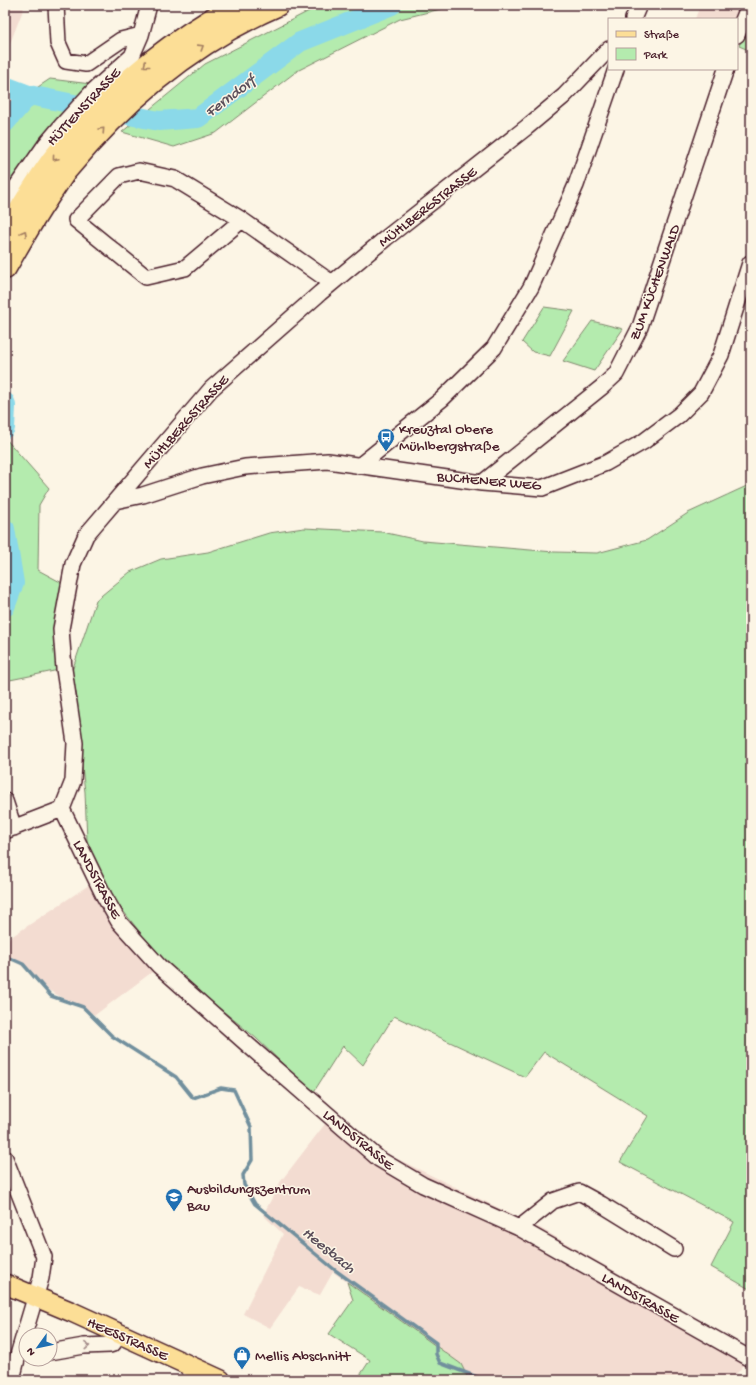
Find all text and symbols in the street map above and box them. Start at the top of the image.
legend [608,18,738,70]
text: Straße [644,29,680,43]
one-way arrow [197,44,204,52]
text: Park [643,49,669,63]
one-way arrow [144,61,151,68]
street label: HÜTTENSTRASSE [44,64,126,150]
water label: Ferndorf [202,71,262,123]
one-way arrow [97,127,105,135]
one-way arrow [53,153,60,160]
street label: MÜHLBERGSTRASSE [375,163,482,252]
street label: ZUM KÜCHENWALD [627,222,685,343]
one-way arrow [19,230,26,238]
street label: MÜHLBERGSTRASSE [140,371,234,473]
place label: Kreuztal Obere Mühlbergstraße [399,421,500,456]
bus stop icon: Kreuztal Obere Mühlbergstraße [376,427,396,452]
street label: BUCHENER WEG [435,468,542,496]
street label: LANDSTRASSE [68,837,125,923]
street label: LANDSTRASSE [318,1106,398,1175]
place label: Ausbildungszentrum Bau [186,1181,311,1216]
school or university icon: Ausbildungszentrum Bau [164,1187,184,1212]
water label: Heesbach [297,1225,359,1279]
street label: LANDSTRASSE [598,1269,683,1329]
street label: HEESSTRASSE [84,1314,171,1366]
north arrow [18,1327,58,1367]
one-way arrow [84,1341,90,1350]
text: N [24,1345,38,1358]
shop icon: Mellis Abschnitt [232,1345,252,1370]
place label: Mellis Abschnitt [255,1348,352,1366]

